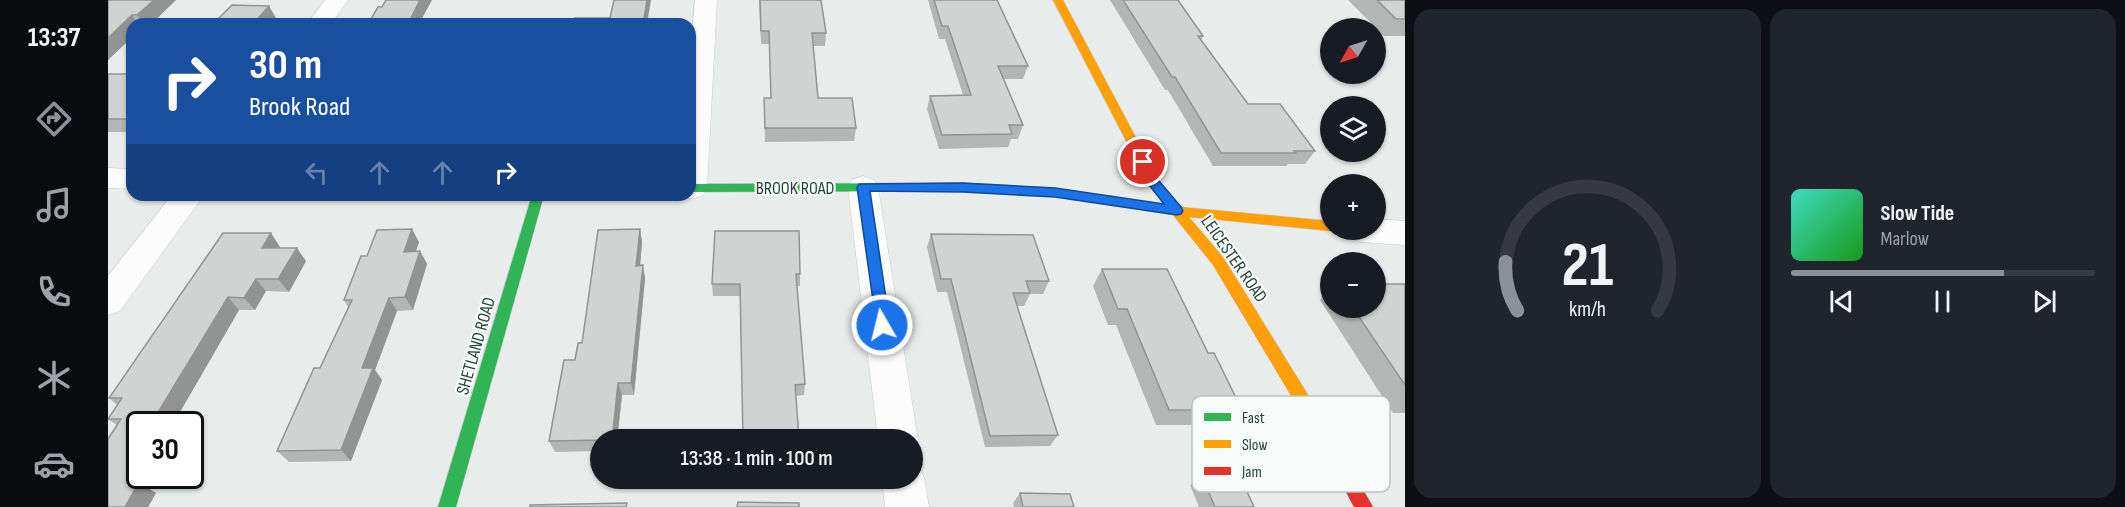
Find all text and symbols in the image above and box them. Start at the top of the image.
north arrow [1320,18,1386,84]
map controls [1320,18,1386,318]
text: 13:37 [28,22,80,54]
text: 30 m [249,40,322,91]
icon: right [150,42,228,120]
text: Brook Road [249,91,350,123]
button: layers [1320,96,1386,162]
icon: directions [33,98,75,140]
pin [1117,136,1168,187]
icon: arrive [1126,145,1159,178]
icon: left [300,156,333,189]
icon: ahead [363,156,396,189]
icon: ahead [426,156,459,189]
icon: right [489,156,522,189]
button: + [1320,174,1386,240]
street label: BROOK ROAD [756,178,834,199]
icon: music [33,184,75,226]
text: Slow Tide [1881,200,1954,227]
street label: LEICESTER ROAD [1196,212,1272,306]
text: Marlow [1881,227,1929,251]
text: 21 [1561,229,1613,304]
button: − [1320,252,1386,318]
icon: phone [33,271,75,313]
icon: previous [1825,285,1858,318]
icon: pause [1926,285,1959,318]
icon: next [2028,285,2061,318]
position arrow [850,293,914,357]
street label: SHETLAND ROAD [452,295,500,397]
text: km/h [1569,297,1606,322]
icon: climate [33,357,75,399]
legend [1192,396,1390,492]
text: Fast [1242,409,1265,428]
speed limit sign: 30 [126,411,204,489]
text: Slow [1242,436,1267,455]
icon: car [33,443,75,485]
text: 13:38 · 1 min · 100 m [680,445,833,472]
text: Jam [1241,463,1262,482]

